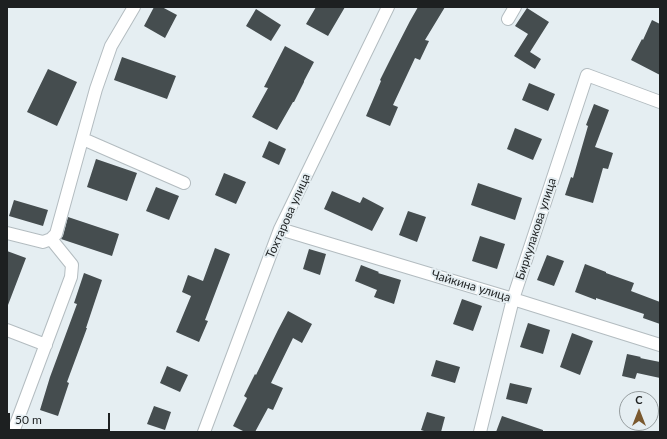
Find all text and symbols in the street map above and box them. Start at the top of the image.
street label: Тохтарова улица [263,171,313,261]
street label: Биркулакова улица [513,176,559,282]
street label: Чайкина улица [430,267,512,305]
north arrow [619,391,659,431]
text: С [635,393,643,406]
scale bar [10,405,112,431]
text: 50 m [15,412,42,427]

